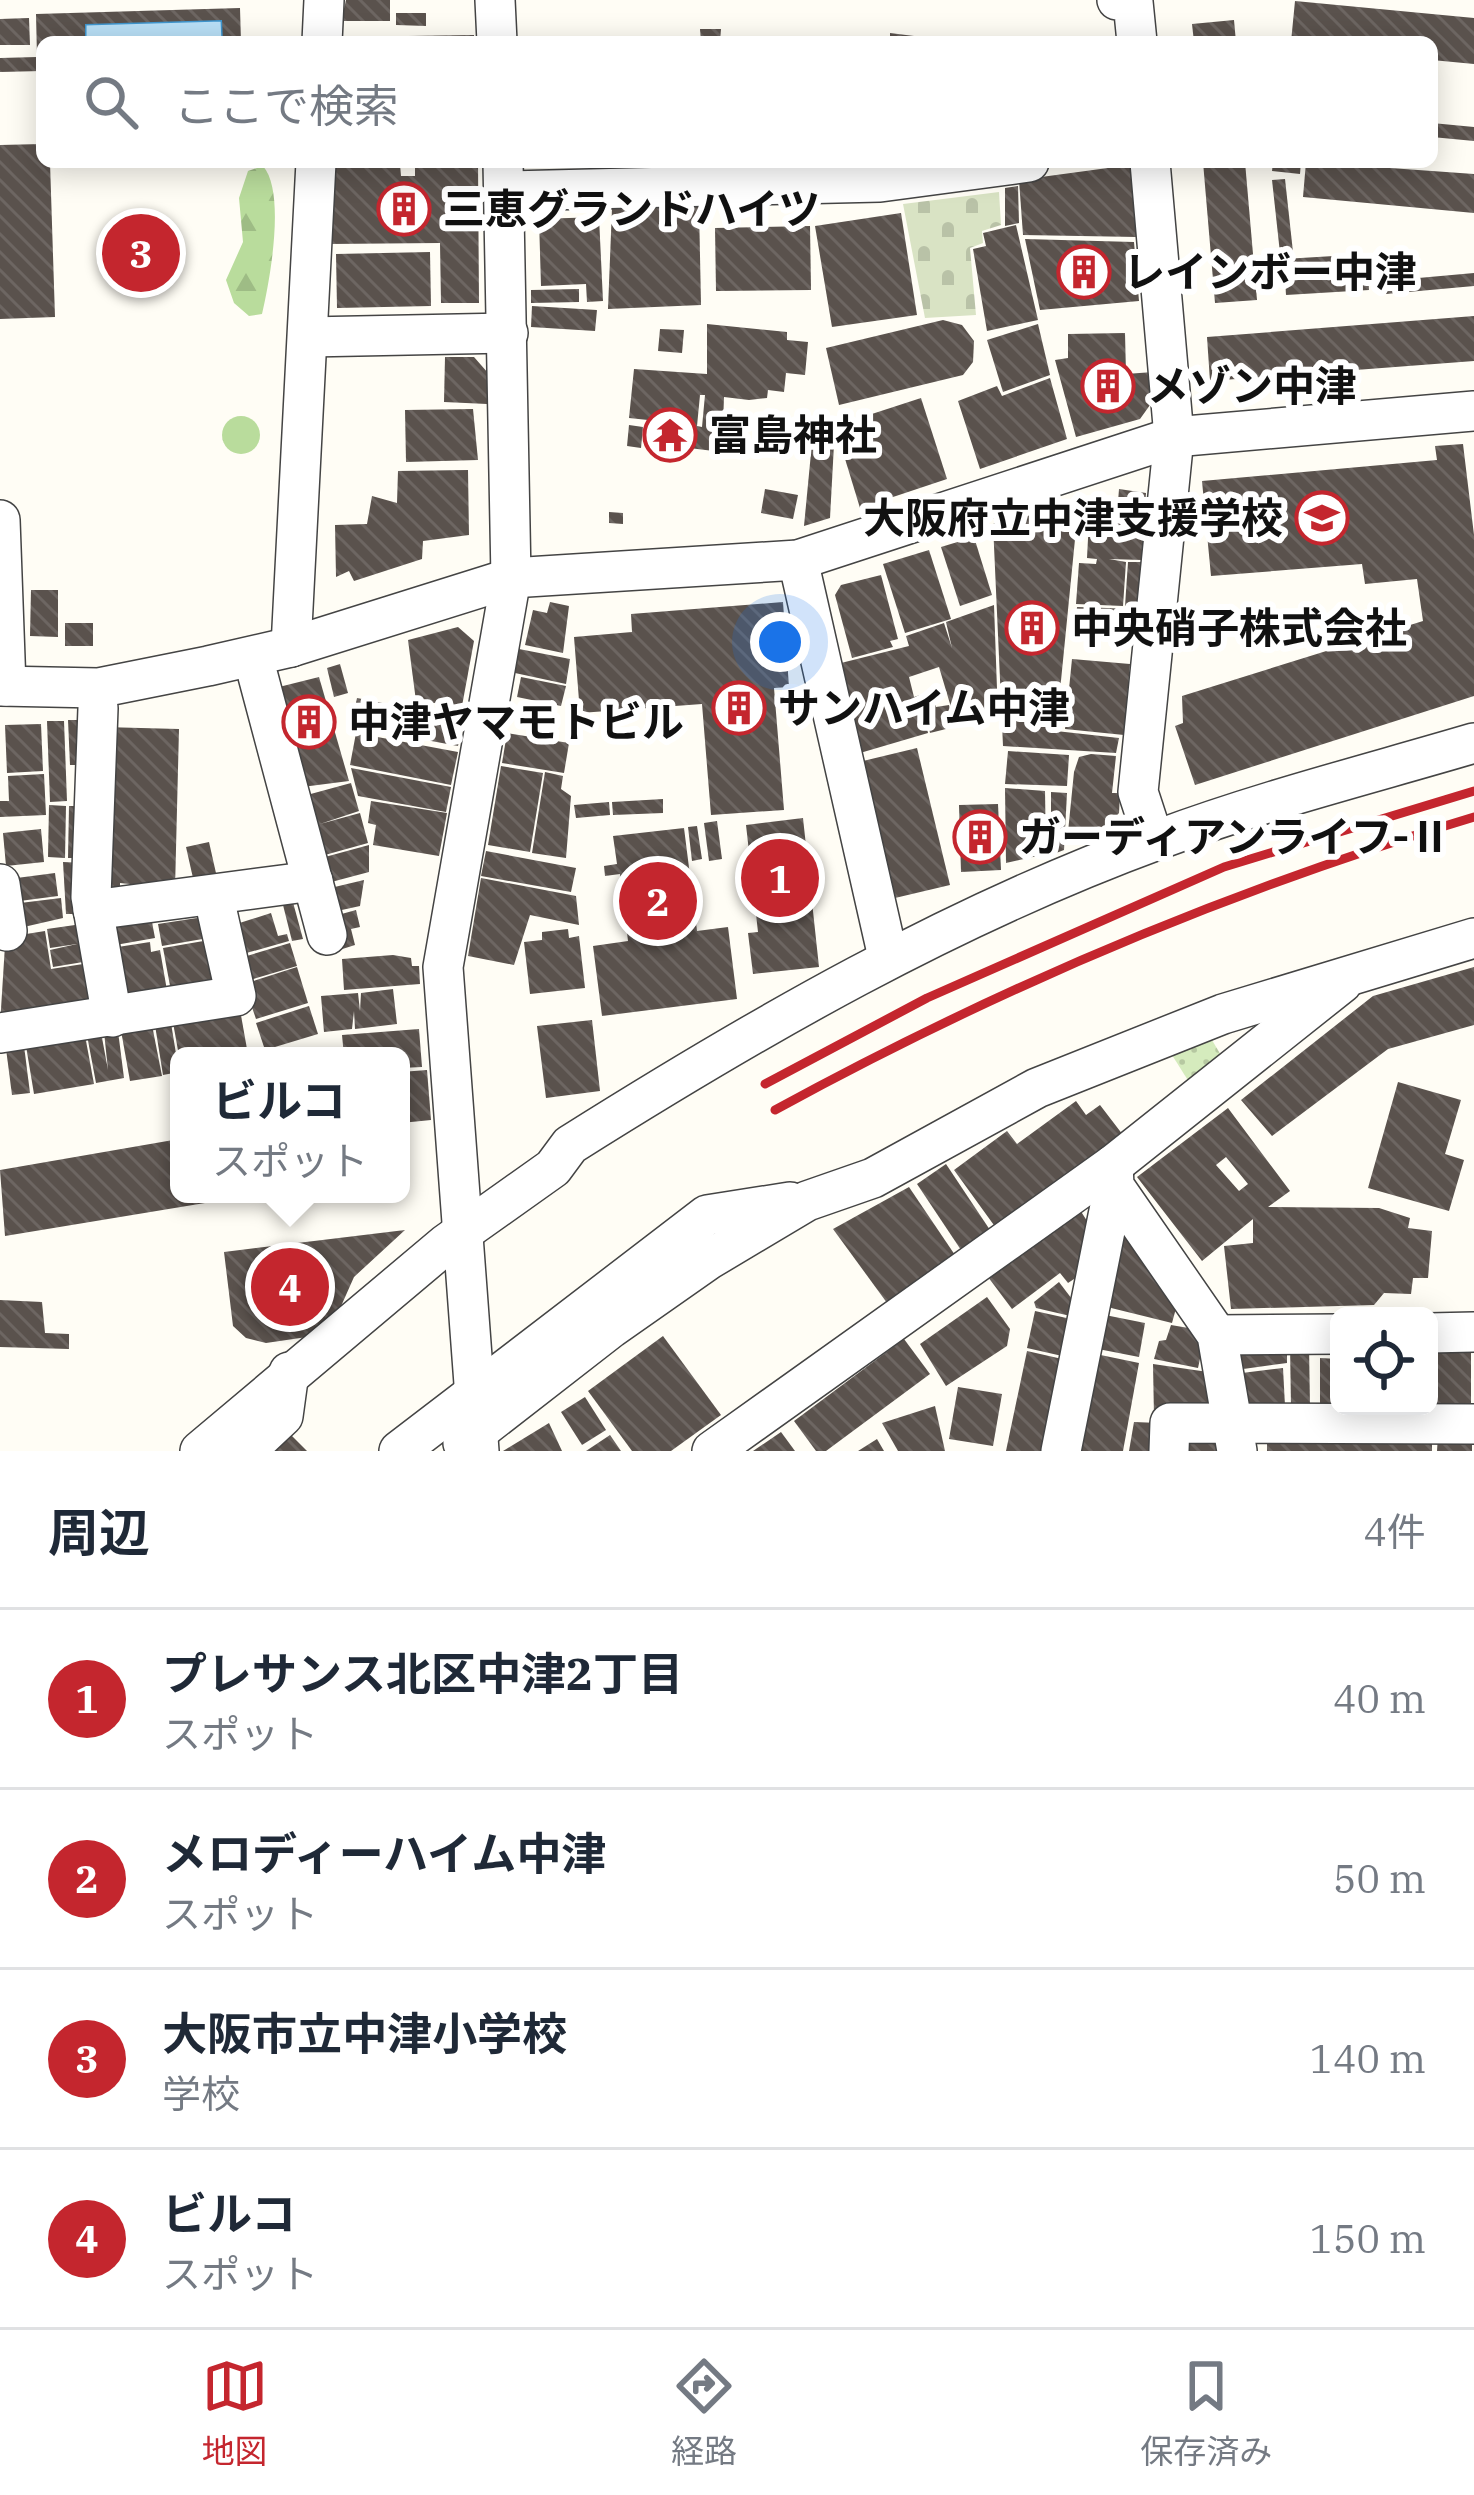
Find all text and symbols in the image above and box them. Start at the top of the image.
search box [36,36,1438,168]
icon: search [78,69,144,135]
text: ここで検索 [174,76,399,134]
building icon: 三恵グランドハイツ [376,181,432,237]
place label: 三恵グランドハイツ [443,181,820,236]
pin: 3 [102,208,180,298]
building icon: レインボー中津 [1056,244,1112,300]
place label: レインボー中津 [1123,244,1417,299]
building icon: メゾン中津 [1080,358,1136,414]
place label: メゾン中津 [1147,358,1357,413]
temple icon: 富島神社 [642,407,698,463]
place label: 富島神社 [709,407,877,462]
place label: 大阪府立中津支援学校 [863,490,1283,545]
school or university icon: 大阪府立中津支援学校 [1294,490,1350,546]
building icon: 中央硝子株式会社 [1004,600,1060,656]
place label: 中央硝子株式会社 [1071,600,1407,655]
your location [750,612,810,672]
building icon: サンハイム中津 [711,680,767,736]
place label: サンハイム中津 [778,680,1070,735]
building icon: 中津ヤマモトビル [281,694,337,750]
place label: 中津ヤマモトビル [348,694,684,749]
building icon: ガーディアンライフ-Ⅱ [952,809,1008,865]
place label: ガーディアンライフ-Ⅱ [1019,809,1451,864]
pin: 1 [741,833,819,923]
pin: 2 [619,856,697,946]
popup [170,1047,410,1203]
text: ビルコ [212,1071,346,1129]
text: スポット [212,1135,368,1186]
pin: 4 [251,1242,329,1332]
map controls [1330,1307,1438,1415]
button: locate [1330,1307,1438,1415]
text: 周辺 [48,1499,150,1565]
text: 4件 [1364,1506,1426,1557]
text: プレサンス北区中津2丁目 [162,1644,683,1702]
text: 1 [75,1673,99,1724]
text: 40 m [1333,1673,1426,1724]
text: スポット [162,1708,318,1759]
text: メロディーハイム中津 [162,1824,606,1882]
text: 2 [75,1853,99,1904]
text: 50 m [1333,1853,1426,1904]
text: スポット [162,1888,318,1939]
text: 大阪市立中津小学校 [162,2004,567,2062]
text: 3 [75,2033,99,2084]
text: 140 m [1310,2033,1426,2084]
text: 学校 [162,2068,240,2119]
text: ビルコ [162,2184,296,2242]
text: 4 [75,2213,99,2264]
text: 150 m [1310,2213,1426,2264]
text: スポット [162,2248,318,2299]
tab: 地図 [202,2353,268,2473]
tab: 経路 [671,2353,737,2473]
tab: 保存済み [1140,2353,1272,2473]

